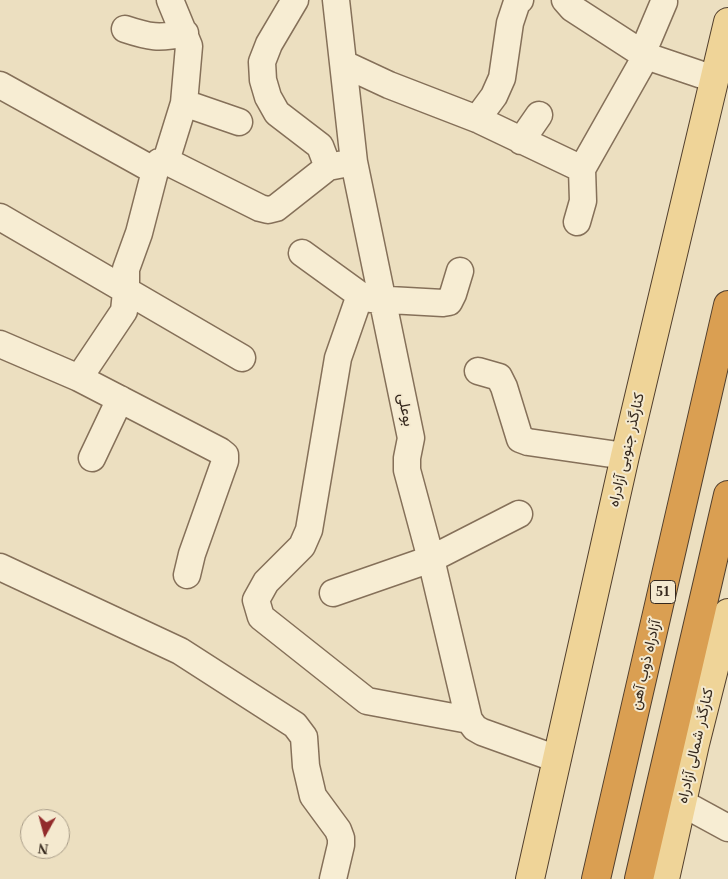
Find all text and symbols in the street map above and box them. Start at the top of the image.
street label: کنارگذر جنوبی آزادراه [605,391,649,509]
street label: بوعلی [393,392,417,428]
road number: 51 [650,580,676,604]
street label: آزادراه ذوب آهن [627,618,665,712]
street label: کنارگذر شمالی آزادراه [674,687,718,805]
north arrow [20,809,70,859]
text: N [37,840,49,856]

